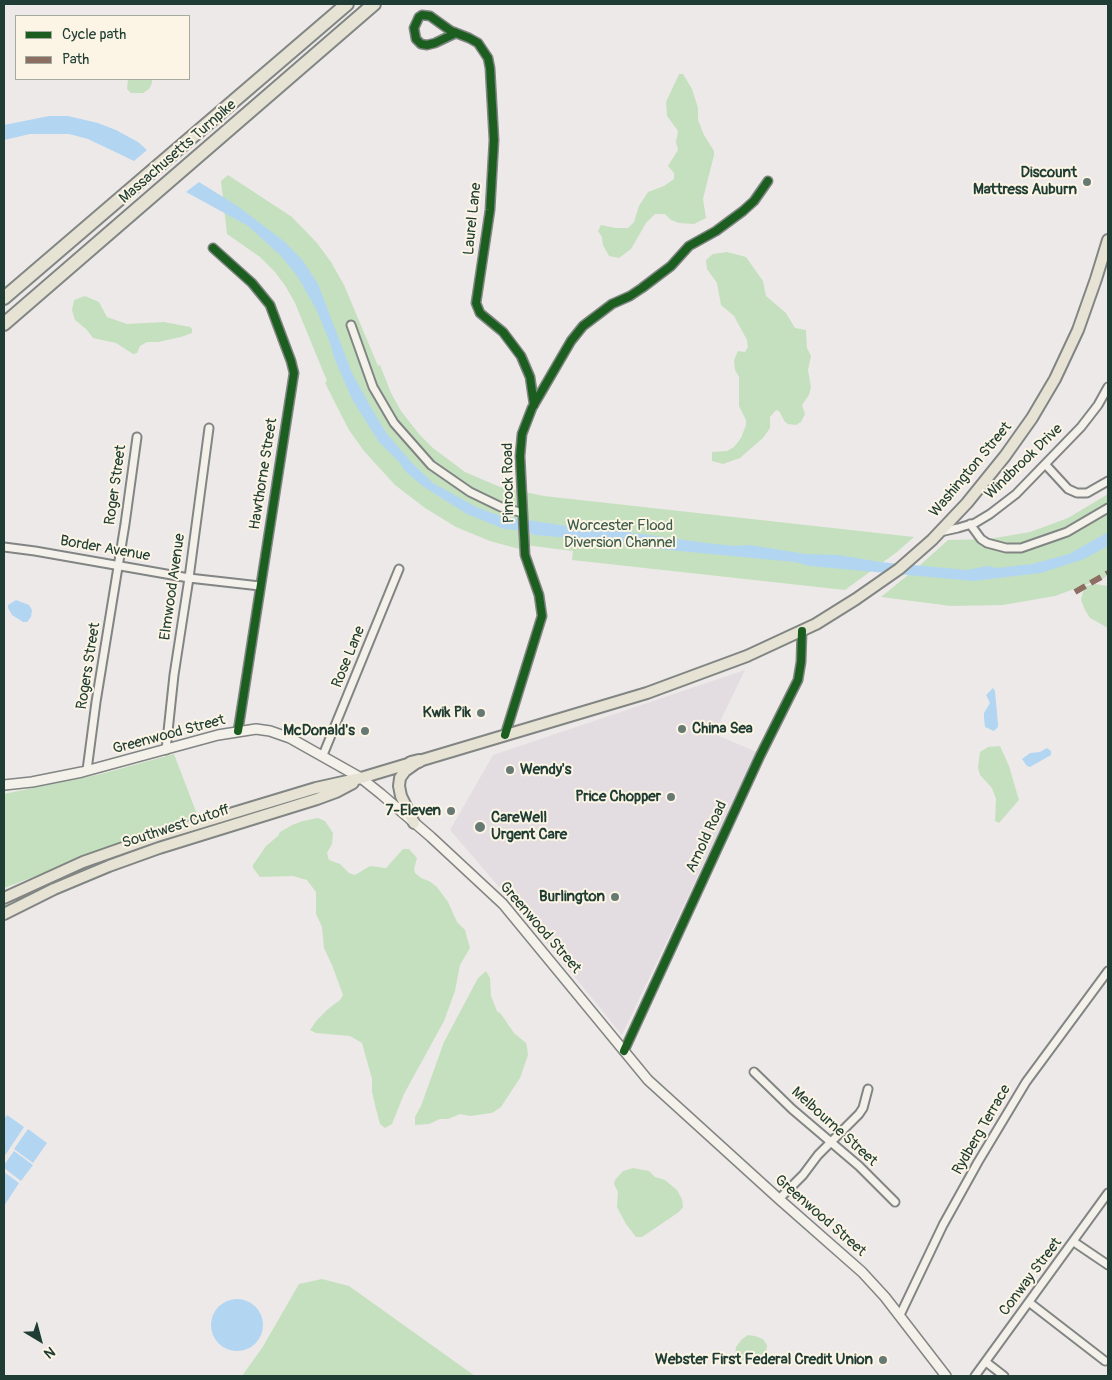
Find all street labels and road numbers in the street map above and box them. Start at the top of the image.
street label: Massachusetts Turnpike [116,96,240,208]
street label: Laurel Lane [460,182,486,256]
street label: Hawthorne Street [246,417,282,531]
street label: Washington Street [926,419,1016,521]
street label: Windbrook Drive [981,420,1067,504]
street label: Pinrock Road [499,443,519,523]
street label: Roger Street [101,444,131,526]
street label: Border Avenue [59,532,151,566]
street label: Elmwood Avenue [157,532,189,642]
street label: Rogers Street [73,621,105,711]
street label: Rose Lane [328,624,370,690]
street label: Greenwood Street [111,711,227,759]
street label: Arnold Road [683,798,731,876]
street label: Southwest Cutoff [120,801,232,853]
street label: Greenwood Street [495,879,585,977]
street label: Rydberg Terrace [949,1082,1015,1178]
street label: Melbourne Street [787,1084,881,1170]
street label: Greenwood Street [771,1171,869,1261]
street label: Conway Street [996,1234,1066,1320]

